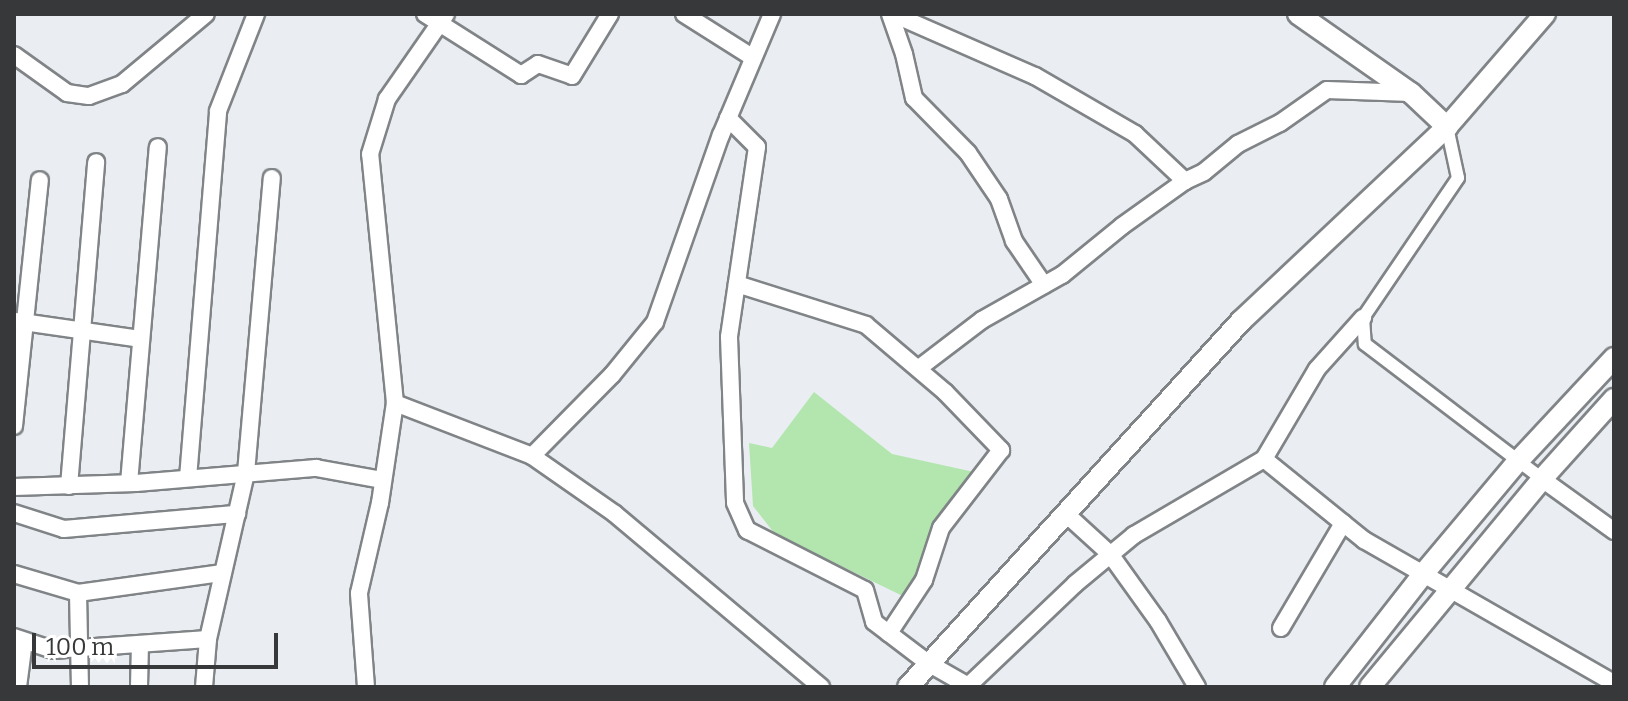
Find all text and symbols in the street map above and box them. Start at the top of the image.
scale bar [36,617,282,667]
text: 100 m [46,633,114,661]

